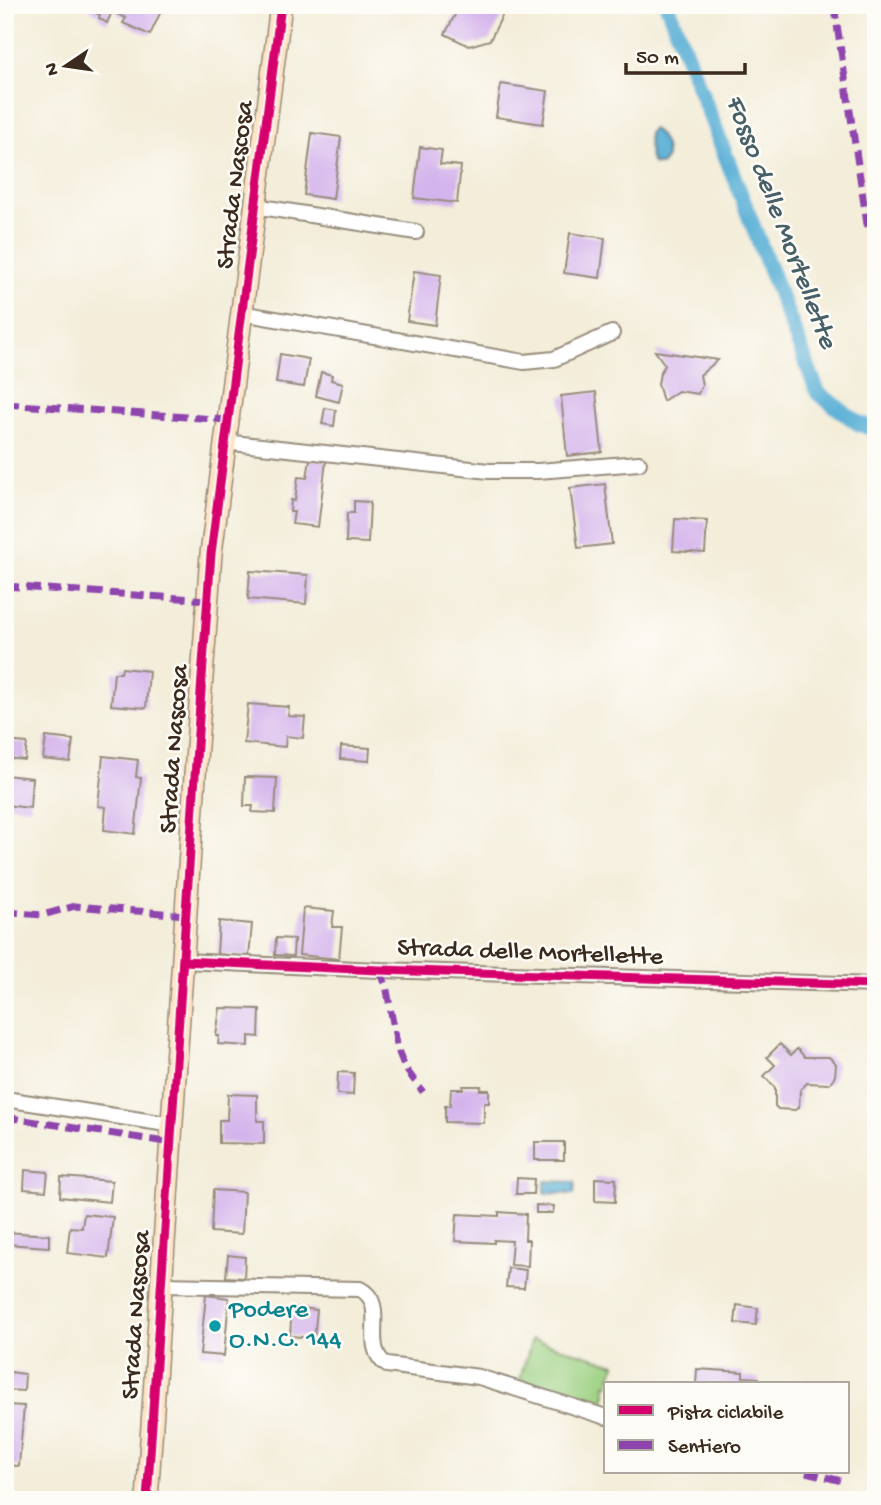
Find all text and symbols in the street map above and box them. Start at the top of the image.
north arrow [32,32,102,102]
scale bar [626,32,744,76]
text: 50 m [636,47,679,72]
text: N [40,60,65,78]
water label: Fosso delle Mortellette [716,91,844,355]
street label: Strada Nascosa [211,97,263,271]
street label: Strada Nascosa [155,662,197,835]
street label: Strada delle Mortellette [396,934,664,974]
street label: Strada Nascosa [117,1228,159,1401]
place label: Podere O.N.C. 144 [228,1296,341,1357]
marker: Podere O.N.C. 144 [207,1318,223,1334]
legend [604,1382,850,1474]
text: Pista ciclabile [667,1402,784,1427]
text: Sentiero [668,1436,741,1461]

